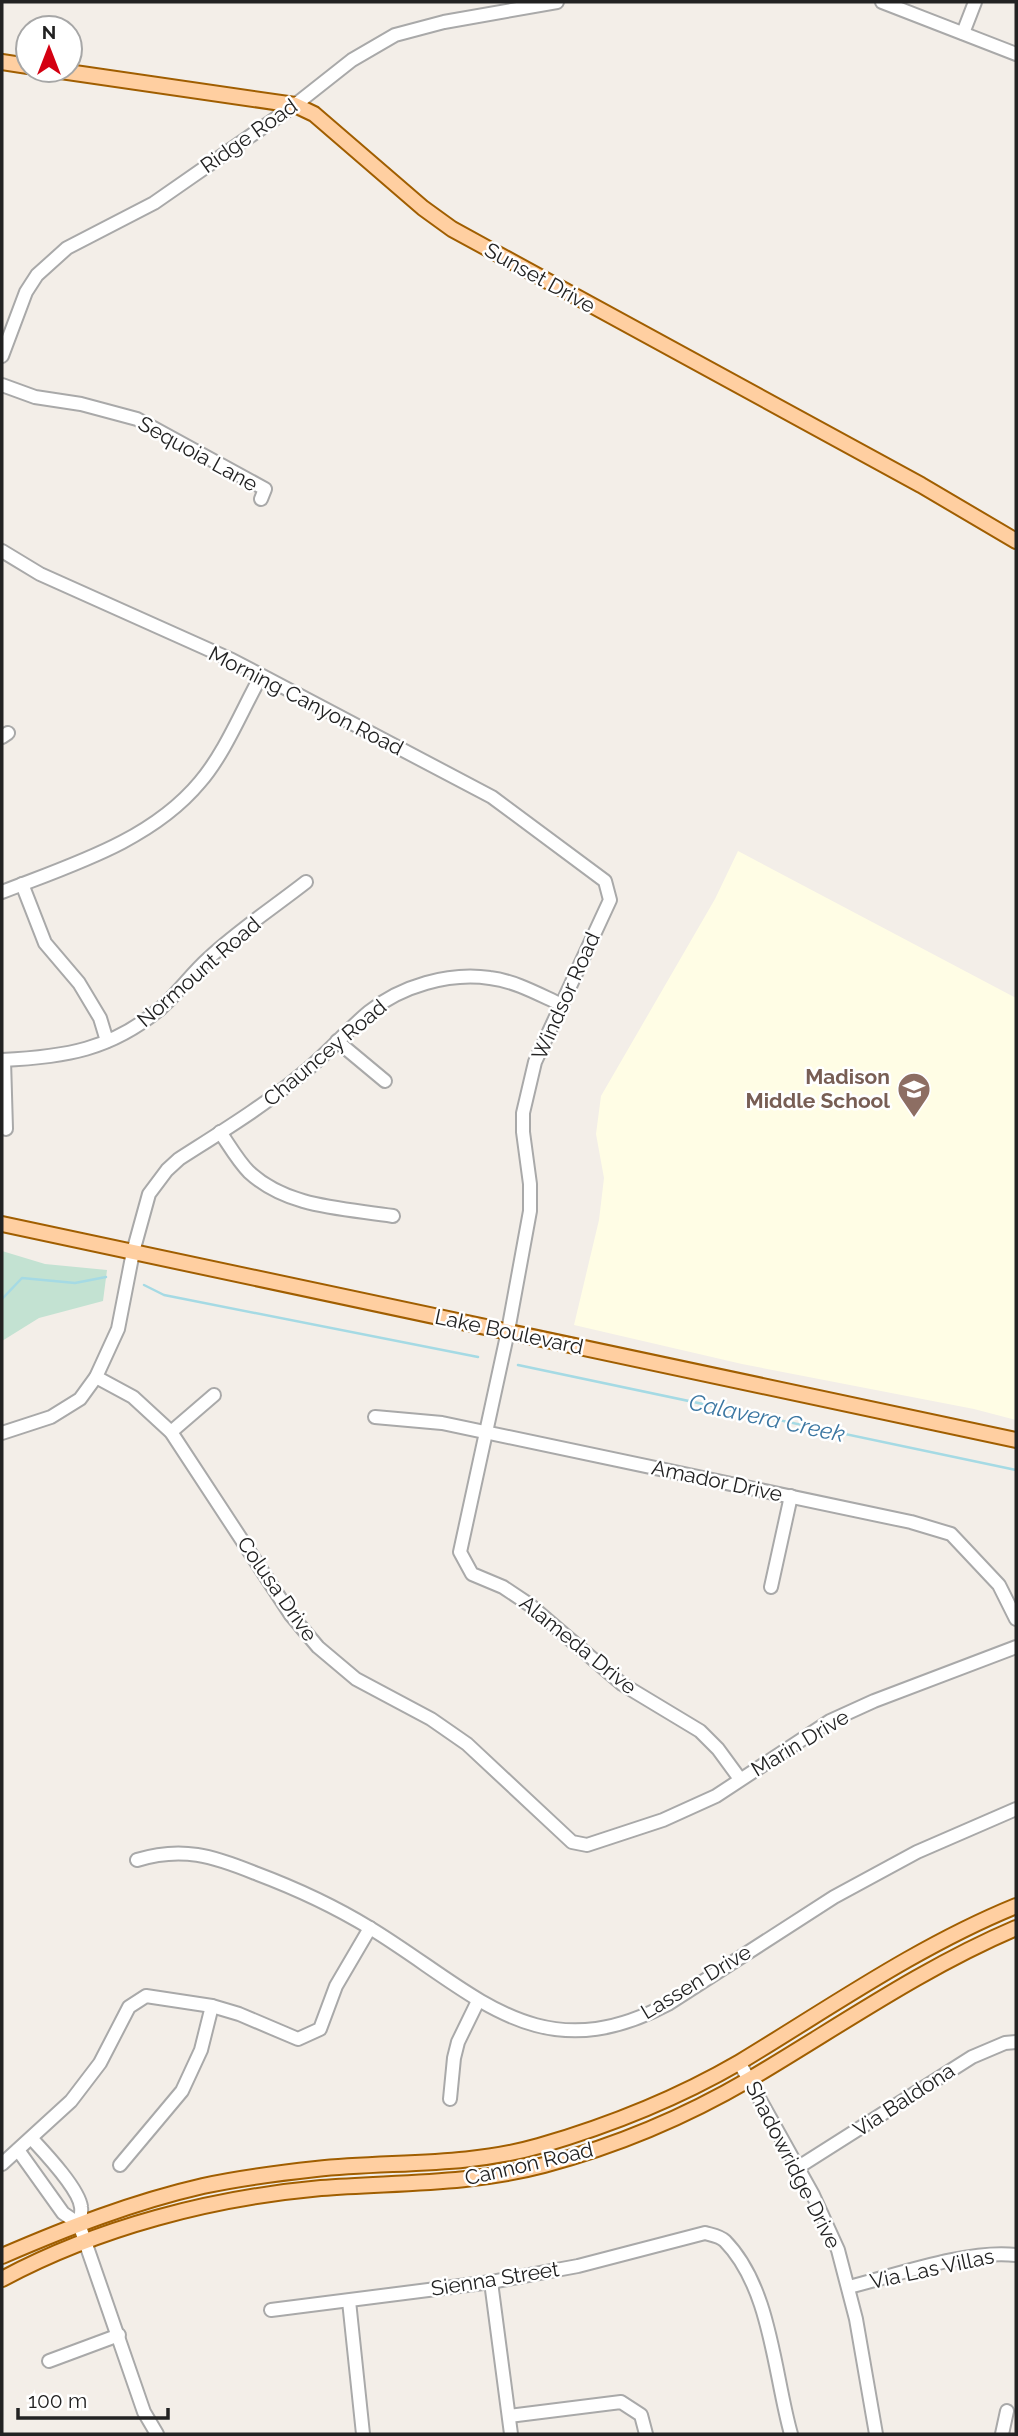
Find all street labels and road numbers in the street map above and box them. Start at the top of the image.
street label: Ridge Road [196,93,302,178]
street label: Sunset Drive [481,237,600,318]
street label: Sequoia Lane [134,410,262,497]
street label: Morning Canyon Road [205,641,408,760]
street label: Normount Road [132,911,265,1032]
street label: Windsor Road [526,928,605,1064]
street label: Chauncey Road [258,994,391,1111]
street label: Lake Boulevard [433,1304,586,1359]
street label: Amador Drive [650,1454,785,1507]
street label: Colusa Drive [232,1532,323,1646]
street label: Alameda Drive [515,1590,642,1699]
street label: Marin Drive [746,1704,853,1781]
street label: Lassen Drive [636,1939,755,2024]
street label: Via Baldona [848,2057,959,2142]
street label: Shadowridge Drive [740,2077,846,2253]
street label: Cannon Road [462,2137,595,2190]
street label: Via Las Villas [868,2243,996,2294]
street label: Sienna Street [429,2256,561,2301]

